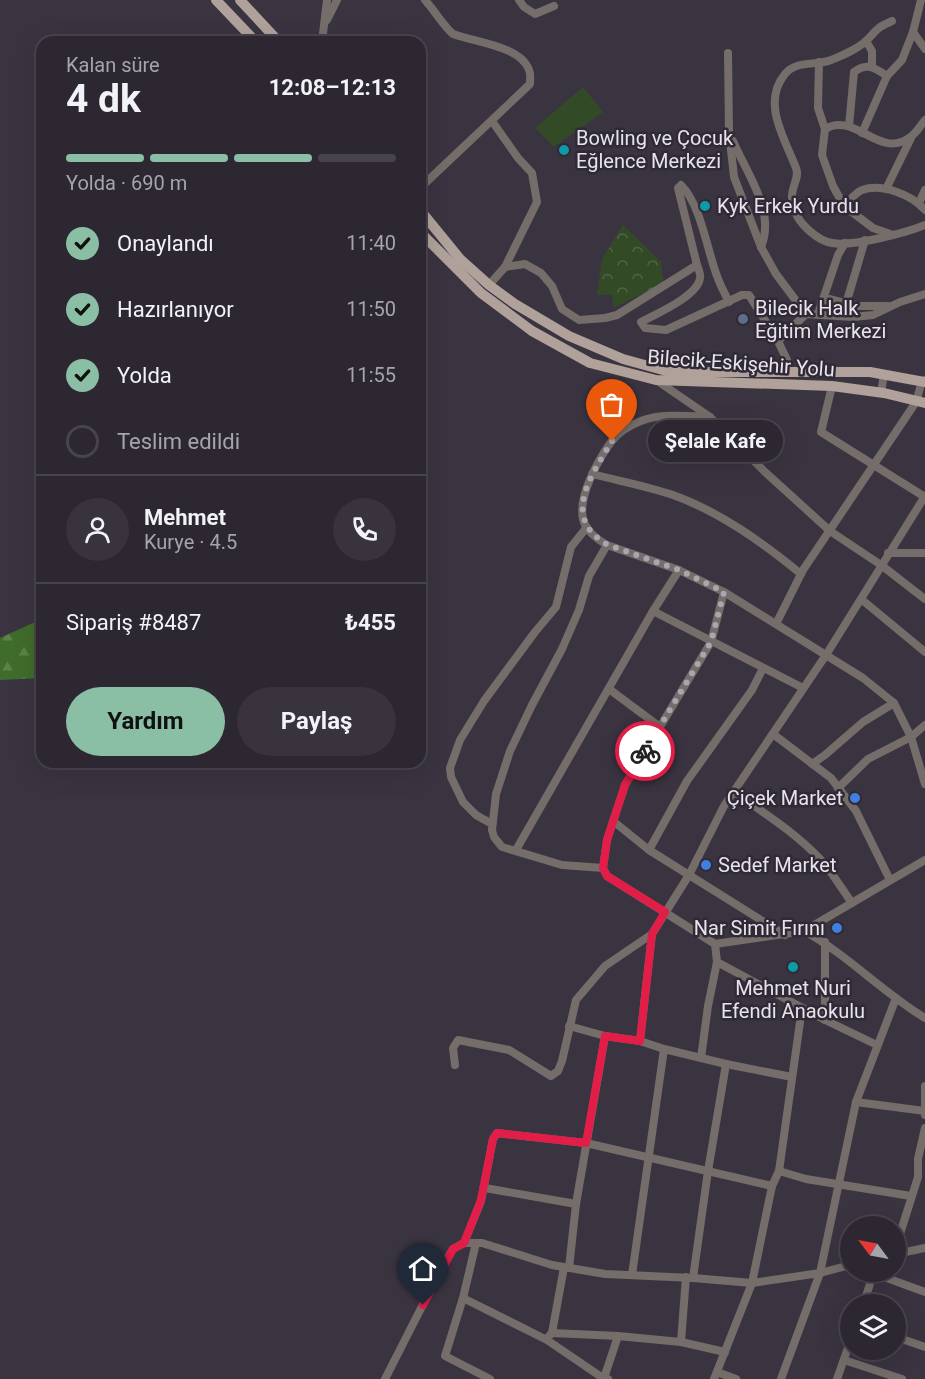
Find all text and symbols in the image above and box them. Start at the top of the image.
text: Kalan süre [66,53,160,77]
text: 12:08–12:13 [269,75,396,100]
text: 4 dk [66,76,141,122]
place label: Bowling ve Çocuk Eğlence Merkezi [576,126,734,173]
marker: Bowling ve Çocuk Eğlence Merkezi [557,143,571,157]
text: Yolda · 690 m [66,171,187,195]
place label: Kyk Erkek Yurdu [717,194,859,218]
marker: Kyk Erkek Yurdu [698,199,712,213]
icon: check [66,227,99,260]
text: Onaylandı [117,231,214,256]
text: 11:40 [346,231,396,255]
icon: check [66,293,99,326]
place label: Bilecik Halk Eğitim Merkezi [755,296,886,343]
text: Hazırlanıyor [117,297,234,322]
text: 11:50 [346,297,396,321]
marker: Bilecik Halk Eğitim Merkezi [736,312,750,326]
street label: Bilecik-Eskişehir Yolu [647,344,835,382]
icon: check [66,359,99,392]
text: Yolda [117,363,172,388]
text: 11:55 [346,363,396,387]
pin [586,379,637,441]
icon: bag [595,388,628,421]
callout: Şelale Kafe [648,420,783,462]
text: Teslim edildi [117,429,240,454]
text: Şelale Kafe [665,429,766,453]
button: person [66,498,129,561]
button: phone [333,498,396,561]
text: Mehmet [144,505,226,530]
text: Kurye · 4.5 [144,530,237,554]
text: Sipariş #8487 [66,610,201,635]
text: ₺455 [345,610,396,635]
button: Yardım [66,687,225,756]
button: Paylaş [237,687,396,756]
courier [615,721,675,781]
icon: bike [629,735,662,768]
place label: Çiçek Market [727,786,843,810]
marker: Çiçek Market [848,791,862,805]
place label: Sedef Market [718,853,837,877]
marker: Sedef Market [699,858,713,872]
place label: Nar Simit Fırını [694,916,825,940]
marker: Nar Simit Fırını [830,921,844,935]
marker: Mehmet Nuri Efendi Anaokulu [786,960,800,974]
place label: Mehmet Nuri Efendi Anaokulu [721,976,865,1023]
north arrow [840,1216,906,1282]
map controls [840,1216,906,1360]
pin [397,1243,448,1305]
icon: home [406,1252,439,1285]
button: layers [840,1294,906,1360]

